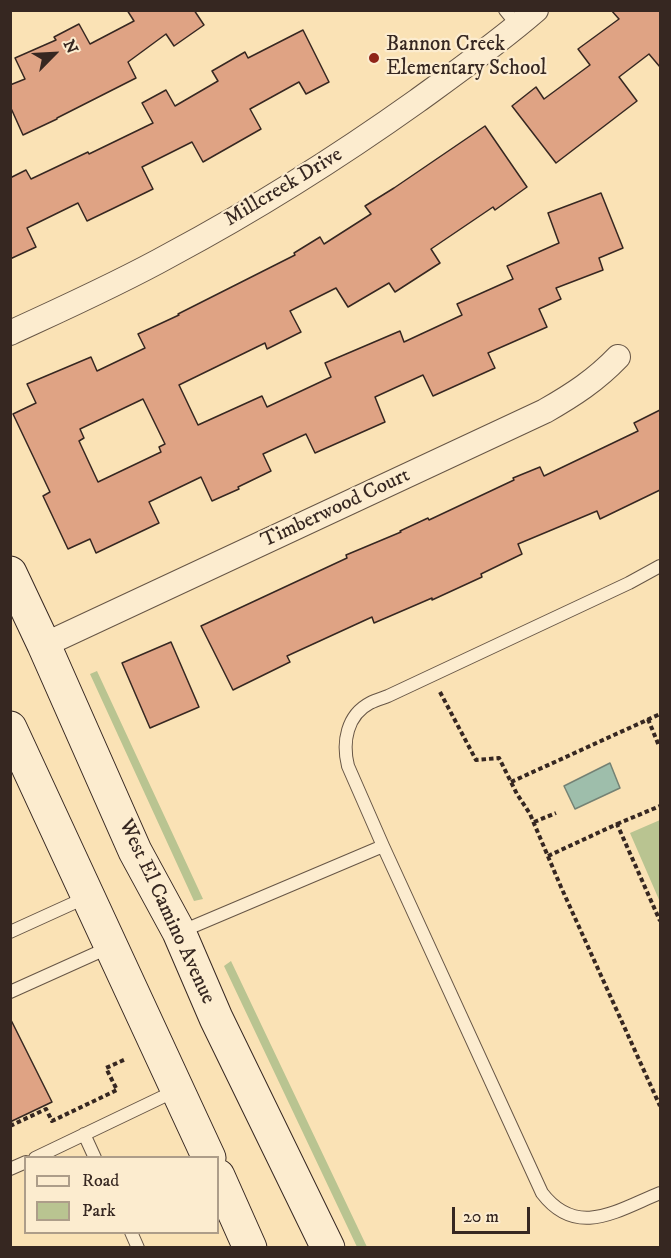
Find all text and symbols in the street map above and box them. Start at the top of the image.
north arrow [24,24,84,84]
place label: Bannon Creek Elementary School [386,33,547,83]
text: N [59,37,82,57]
marker: Bannon Creek Elementary School [367,51,381,65]
street label: Millcreek Drive [220,143,348,233]
street label: Timberwood Court [258,464,414,554]
street label: West El Camino Avenue [112,816,220,1008]
legend [24,1156,219,1234]
text: Road [82,1170,119,1192]
scale bar [455,1195,533,1233]
text: Park [82,1200,116,1222]
text: 20 m [463,1206,499,1228]

